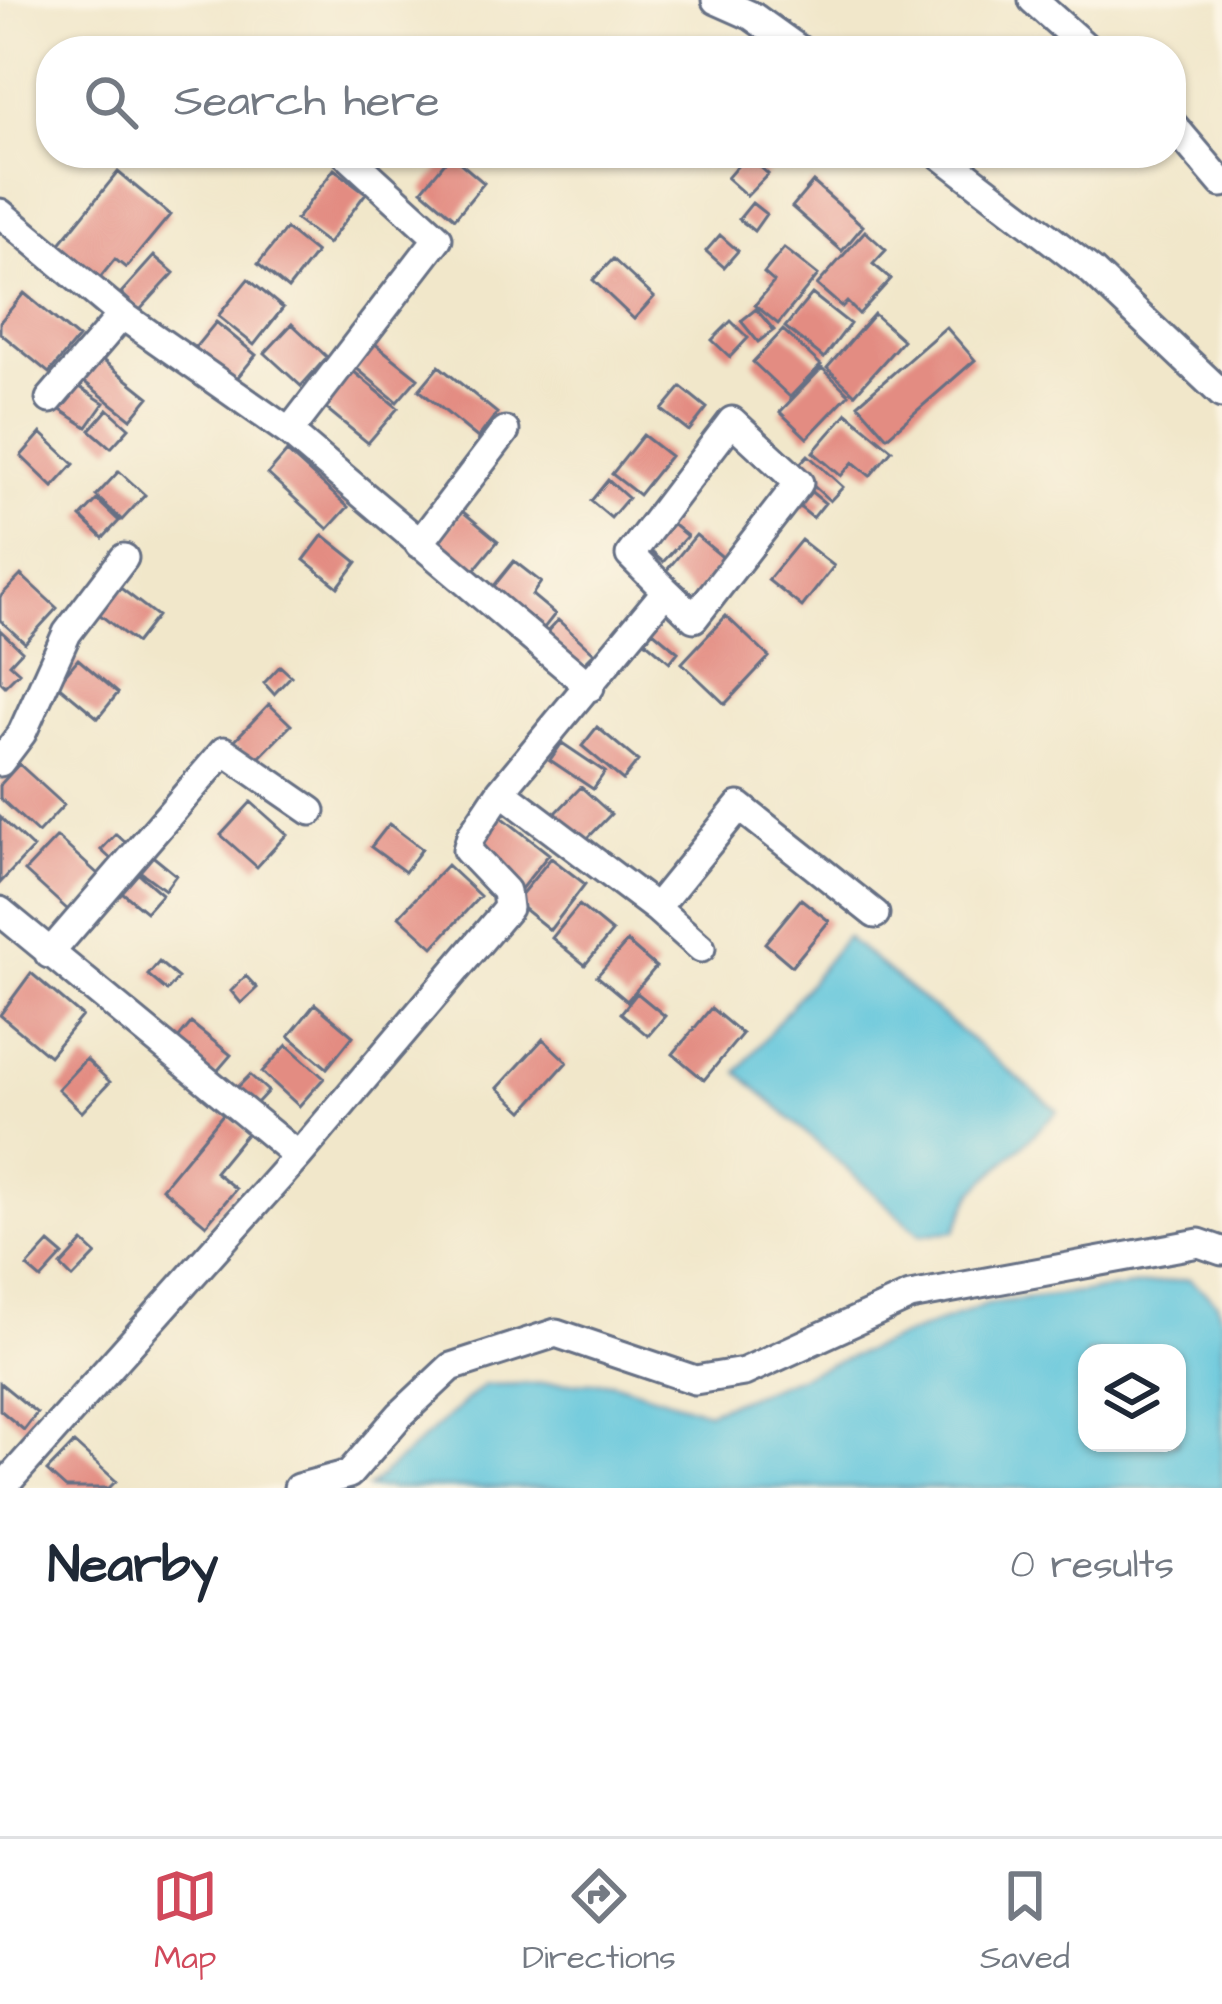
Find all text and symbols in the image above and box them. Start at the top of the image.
search box [36,36,1186,168]
icon: search [78,69,144,135]
text: Search here [174,71,440,133]
map controls [1078,1344,1186,1452]
button: layers [1078,1344,1186,1452]
text: Nearby [48,1531,218,1602]
text: 0 results [1010,1539,1174,1593]
tab: Map [152,1863,218,1981]
tab: Directions [522,1863,676,1981]
tab: Saved [980,1863,1070,1981]

